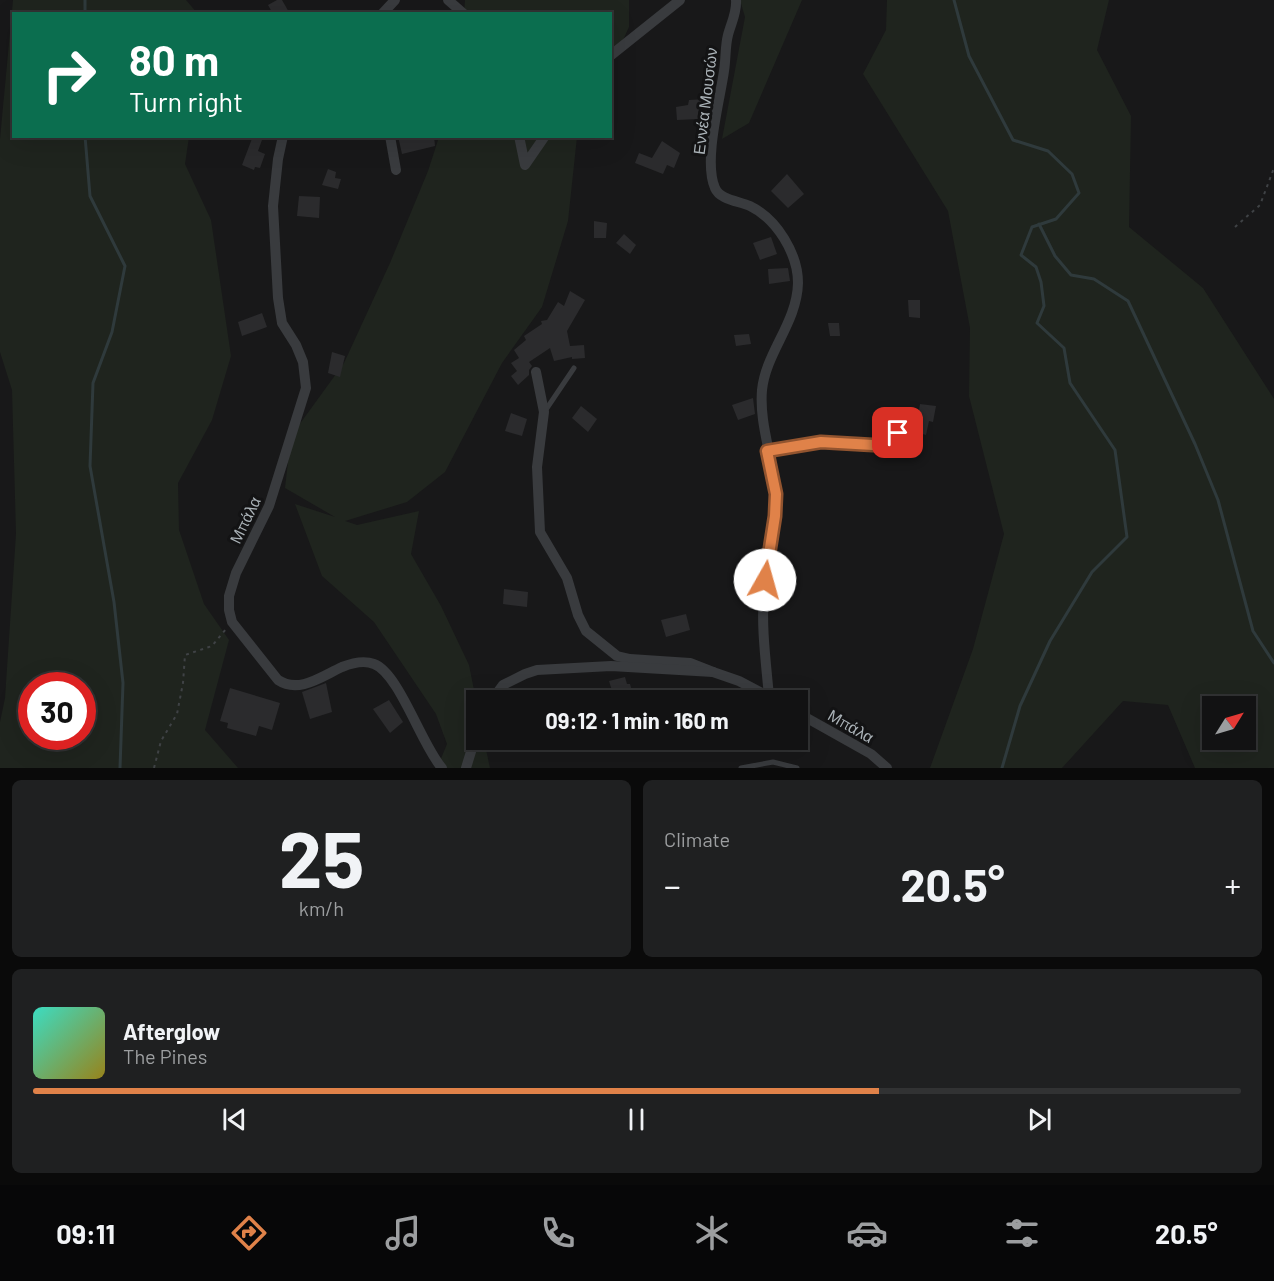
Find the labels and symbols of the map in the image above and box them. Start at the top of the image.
street label: Εννέα Μουσών [689,46,720,156]
pin [872,407,923,458]
street label: Μπάλα [225,493,264,546]
position arrow [733,548,797,612]
speed limit sign: 30 [18,672,96,750]
north arrow [1202,696,1256,750]
street label: Μπάλα [825,705,878,746]

